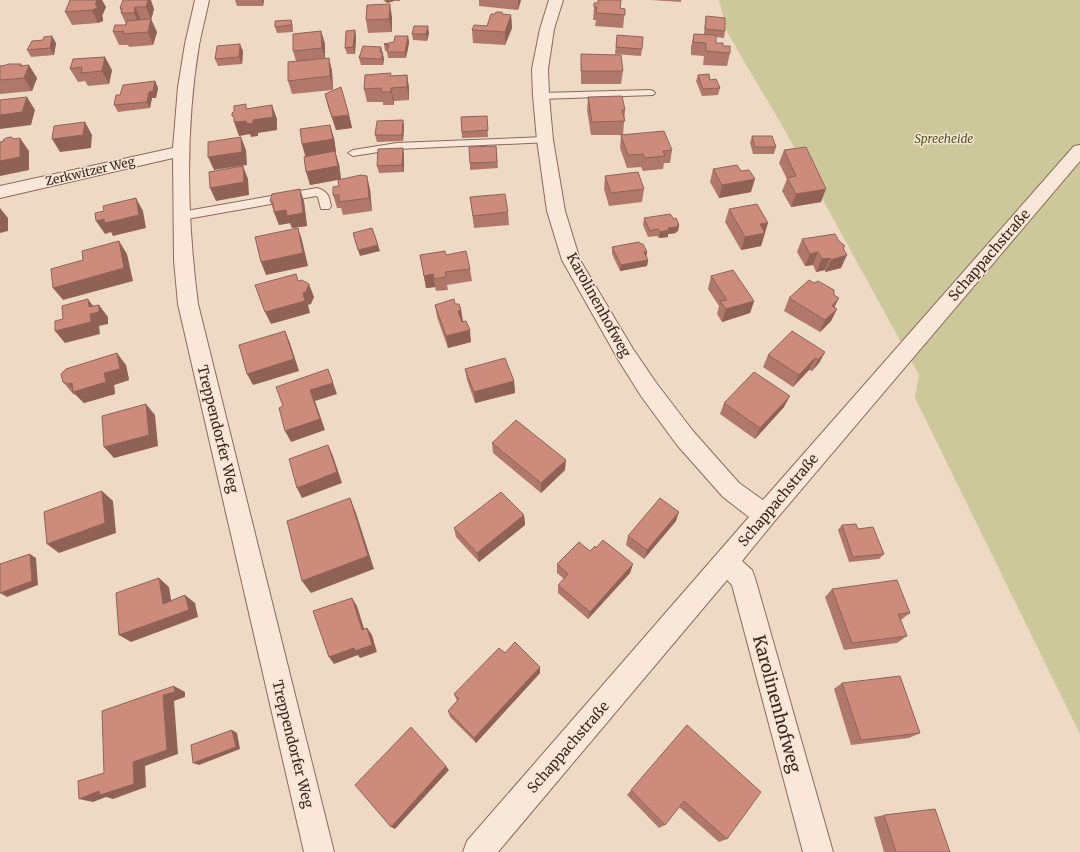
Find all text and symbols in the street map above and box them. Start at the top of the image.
park label: Spreeheide [915,131,974,146]
street label: Zerkwitzer Weg [44,153,137,189]
street label: Schappachstraße [944,205,1034,305]
street label: Karolinenhofweg [563,250,635,361]
street label: Treppendorfer Weg [193,363,243,495]
street label: Schappachstraße [734,450,822,550]
street label: Karolinenhofweg [748,633,806,776]
street label: Treppendorfer Weg [268,678,318,810]
street label: Schappachstraße [523,697,613,797]

